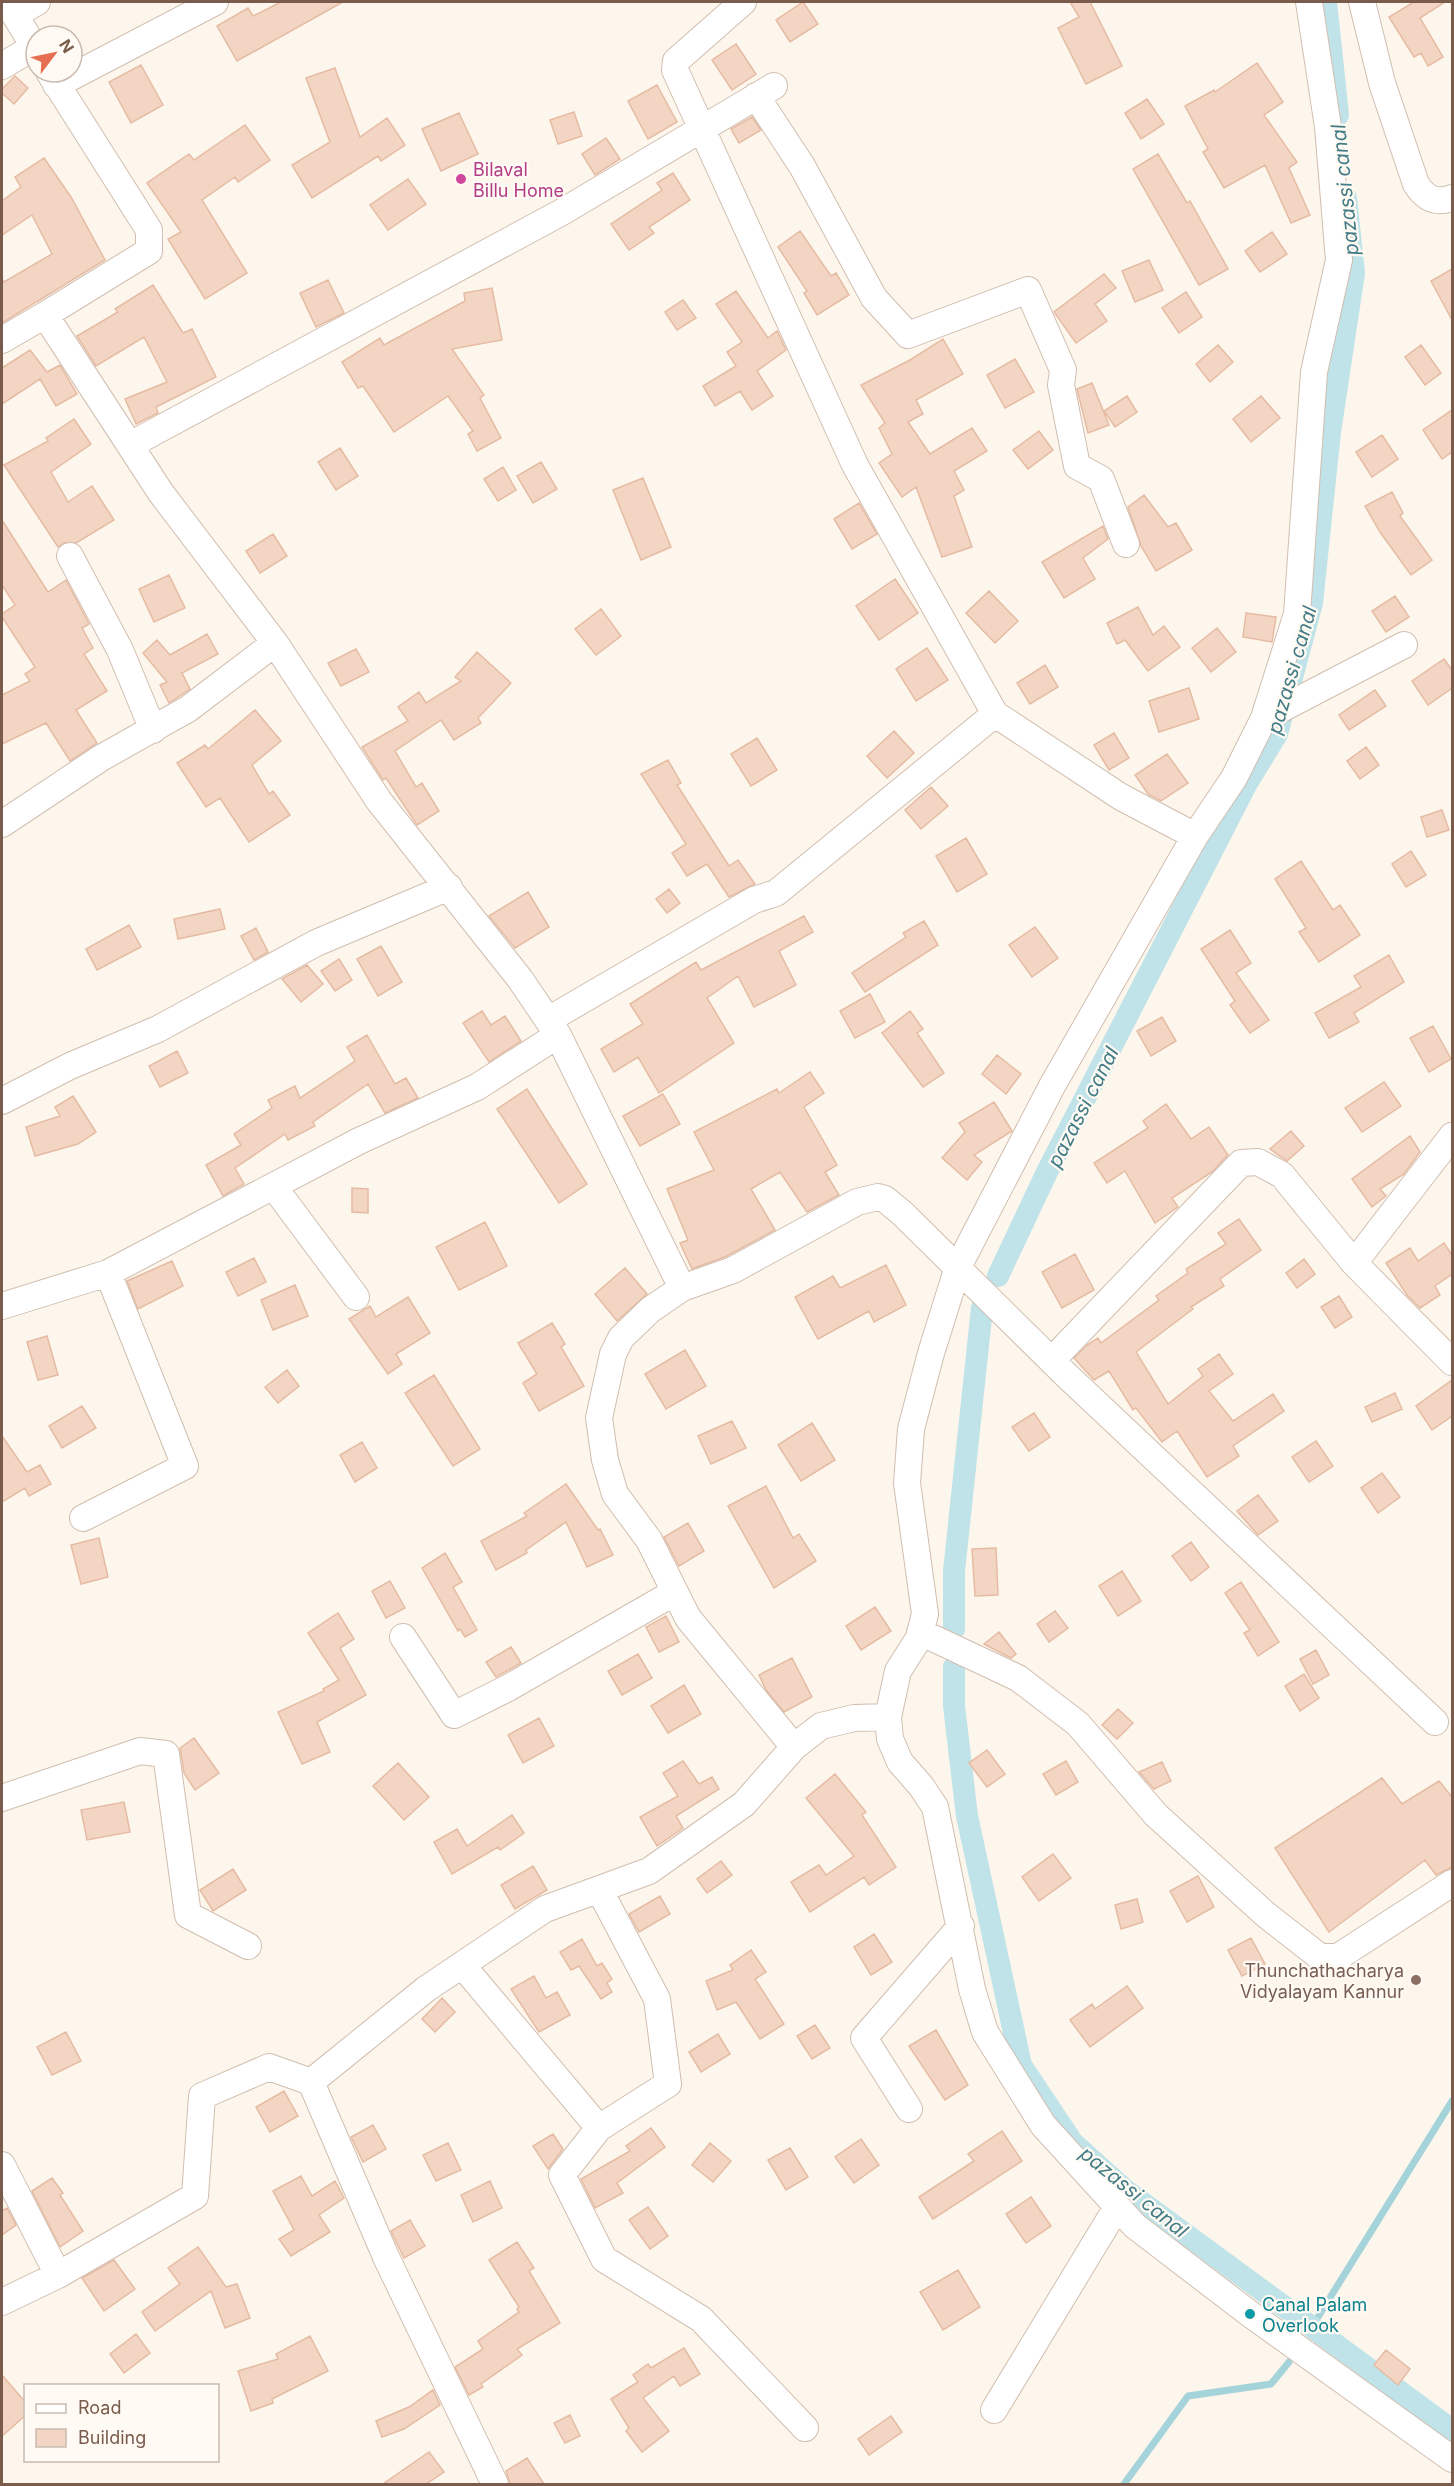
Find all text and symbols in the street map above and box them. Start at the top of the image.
north arrow [24,24,84,84]
text: N [55,36,78,57]
water label: pazassi canal [1326,123,1364,258]
place label: Bilaval Billu Home [473,159,564,201]
marker: Bilaval Billu Home [454,172,468,186]
water label: pazassi canal [1262,603,1322,738]
water label: pazassi canal [1042,1043,1124,1172]
place label: Thunchathacharya Vidyalayam Kannur [1240,1960,1404,2002]
marker: Thunchathacharya Vidyalayam Kannur [1409,1973,1423,1987]
water label: pazassi canal [1074,2141,1193,2243]
place label: Canal Palam Overlook [1262,2294,1367,2336]
marker: Canal Palam Overlook [1243,2307,1257,2321]
legend [24,2384,219,2462]
text: Road [78,2397,121,2418]
text: Building [78,2427,146,2448]

